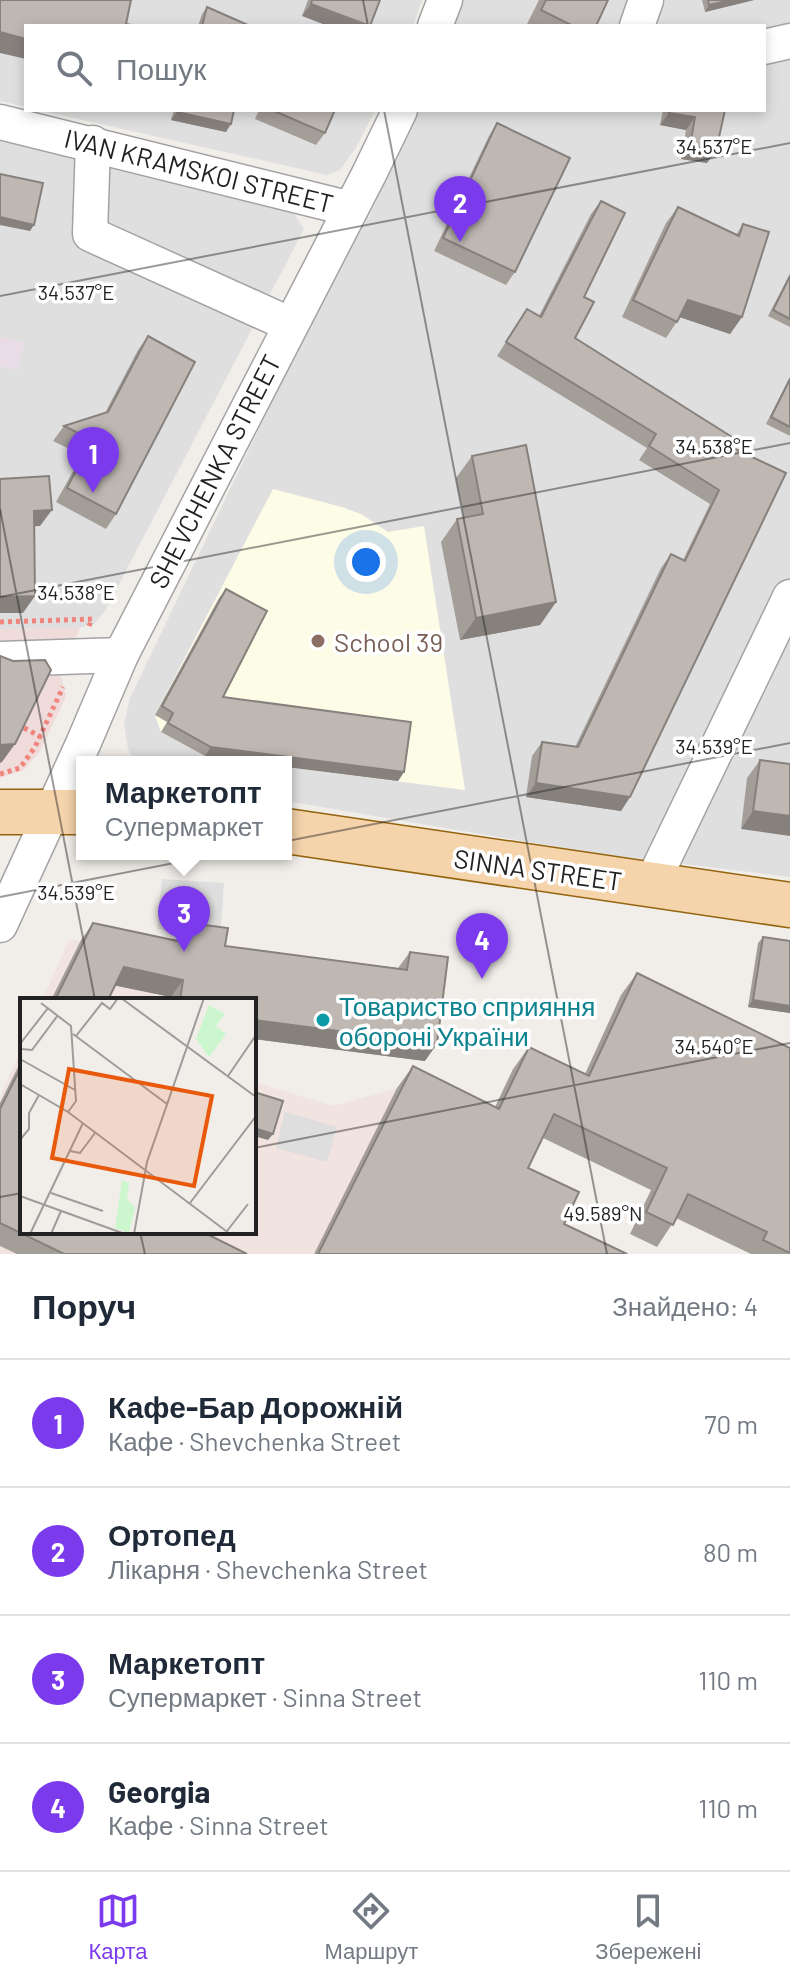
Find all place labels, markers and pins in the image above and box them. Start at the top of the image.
pin: 2 [434,176,486,242]
pin: 1 [67,427,119,493]
place label: School 39 [334,626,443,657]
marker: School 39 [309,632,327,650]
pin: 3 [158,886,210,952]
pin: 4 [456,913,508,979]
place label: Товариство сприяння обороні України [339,990,595,1051]
marker: Товариство сприяння обороні України [314,1011,332,1029]

